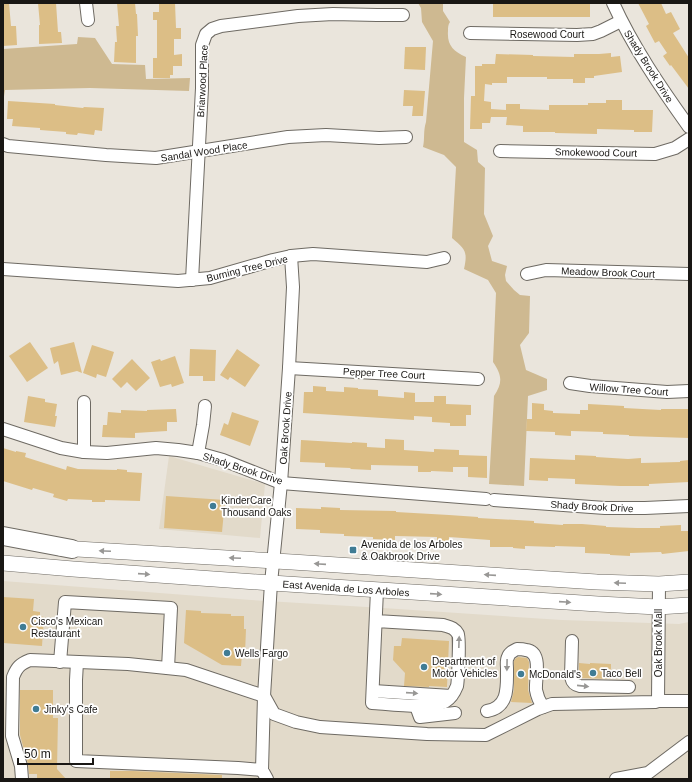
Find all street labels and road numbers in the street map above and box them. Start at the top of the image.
street label: Shady Brook Drive [622,28,676,105]
street label: Rosewood Court [510,29,584,40]
street label: Briarwood Place [195,44,210,118]
street label: Sandal Wood Place [160,139,249,164]
street label: Smokewood Court [555,146,637,159]
street label: Burning Tree Drive [205,253,289,284]
street label: Meadow Brook Court [561,265,655,280]
street label: Pepper Tree Court [343,366,426,381]
street label: Willow Tree Court [589,381,669,398]
street label: Oak Brook Drive [277,391,294,465]
street label: Shady Brook Drive [201,450,285,487]
street label: Shady Brook Drive [550,499,634,514]
street label: East Avenida de Los Arboles [282,579,410,598]
street label: Oak Brook Mall [653,609,664,677]

